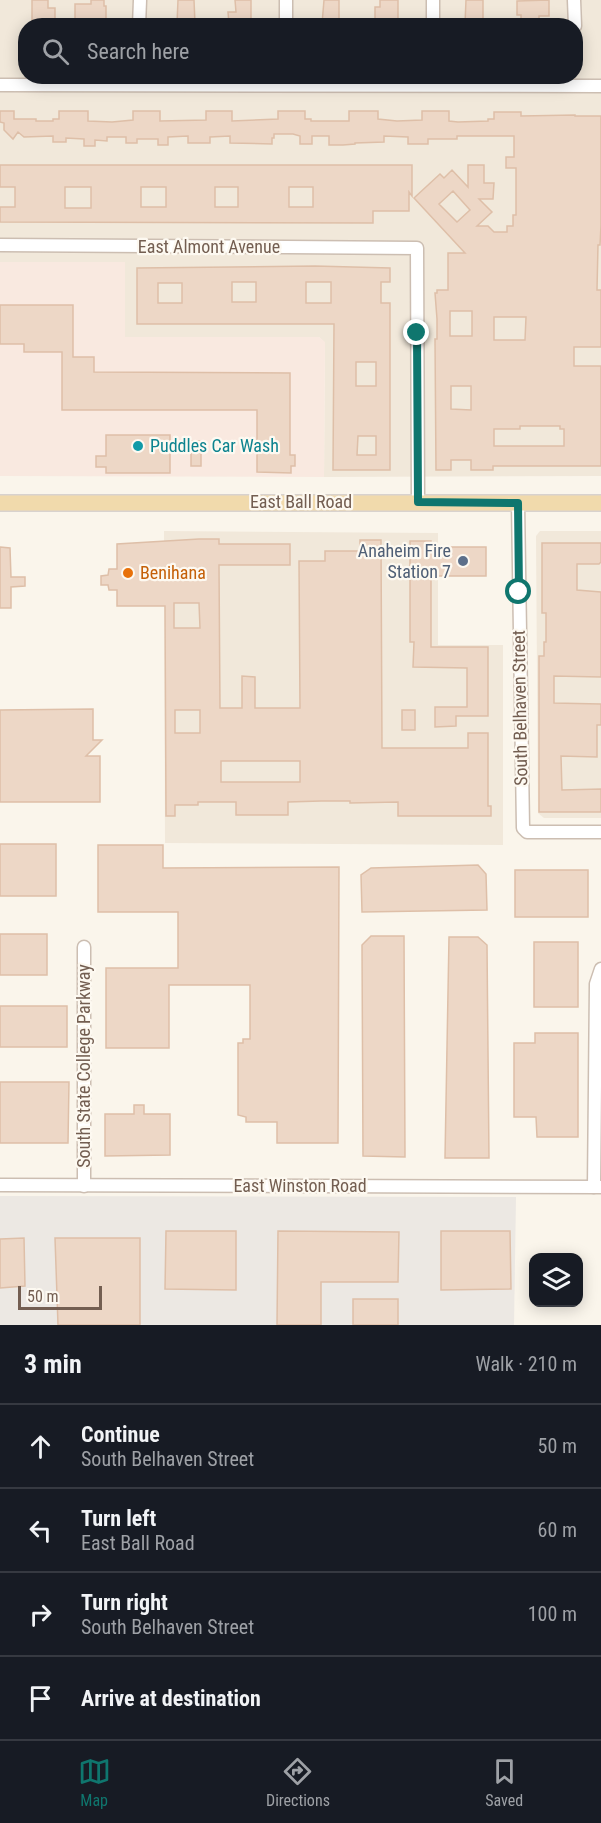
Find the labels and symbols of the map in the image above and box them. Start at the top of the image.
street label: East Almont Avenue [138,236,280,257]
route end [403,319,429,345]
place label: Puddles Car Wash [150,435,279,456]
marker: Puddles Car Wash [131,439,145,453]
street label: East Ball Road [250,491,352,512]
place label: Anaheim Fire Station 7 [358,540,451,582]
marker: Anaheim Fire Station 7 [456,554,470,568]
place label: Benihana [140,562,206,583]
marker: Benihana [121,566,135,580]
route start [505,578,531,604]
street label: South Belhaven Street [508,630,531,786]
street label: South State College Parkway [73,964,94,1168]
street label: East Winston Road [233,1175,367,1196]
scale bar [18,1283,102,1310]

